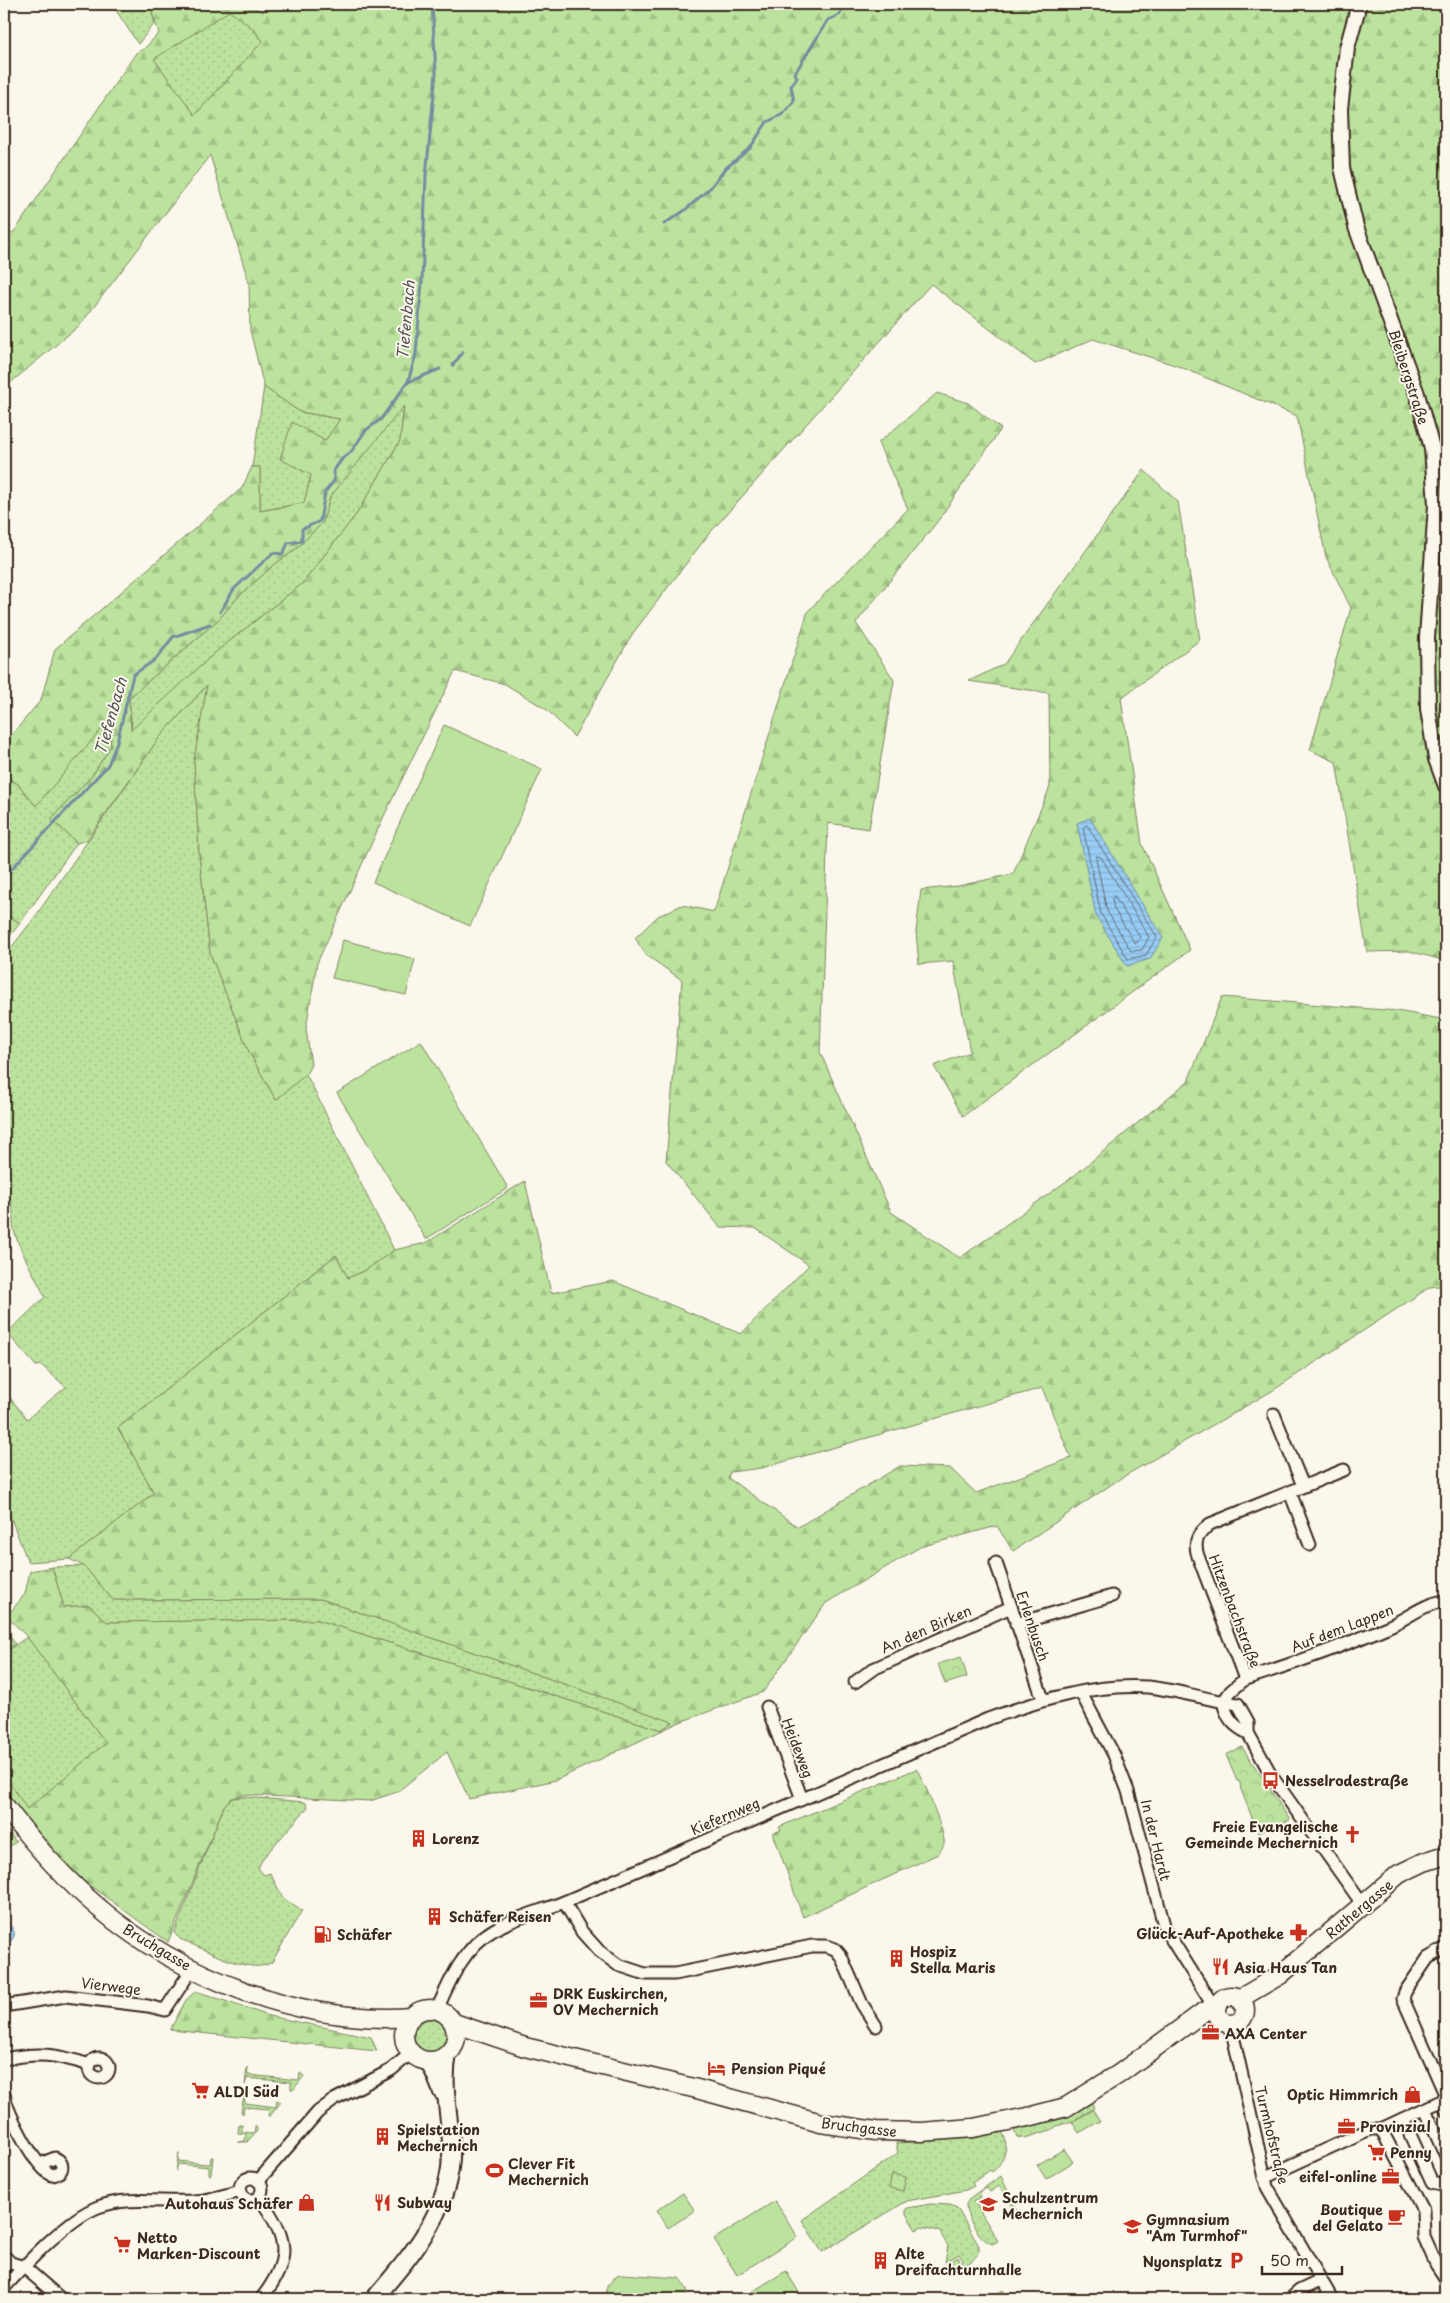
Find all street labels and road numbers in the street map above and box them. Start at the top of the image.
street label: Bleibergstraße [1384,327,1434,427]
street label: Hitzenbachstraße [1204,1551,1266,1671]
street label: Erlenbusch [1011,1588,1055,1664]
street label: Auf dem Lappen [1288,1599,1396,1657]
street label: An den Birken [877,1600,975,1658]
street label: Heideweg [777,1715,819,1781]
street label: Kiefernweg [687,1792,763,1840]
street label: In der Hardt [1136,1797,1176,1883]
street label: Rathergasse [1321,1874,1397,1944]
street label: Bruchgasse [119,1918,195,1976]
street label: Vierwege [80,1972,143,2000]
street label: Turmhofstraße [1250,2084,1294,2186]
street label: Bruchgasse [820,2112,898,2142]

